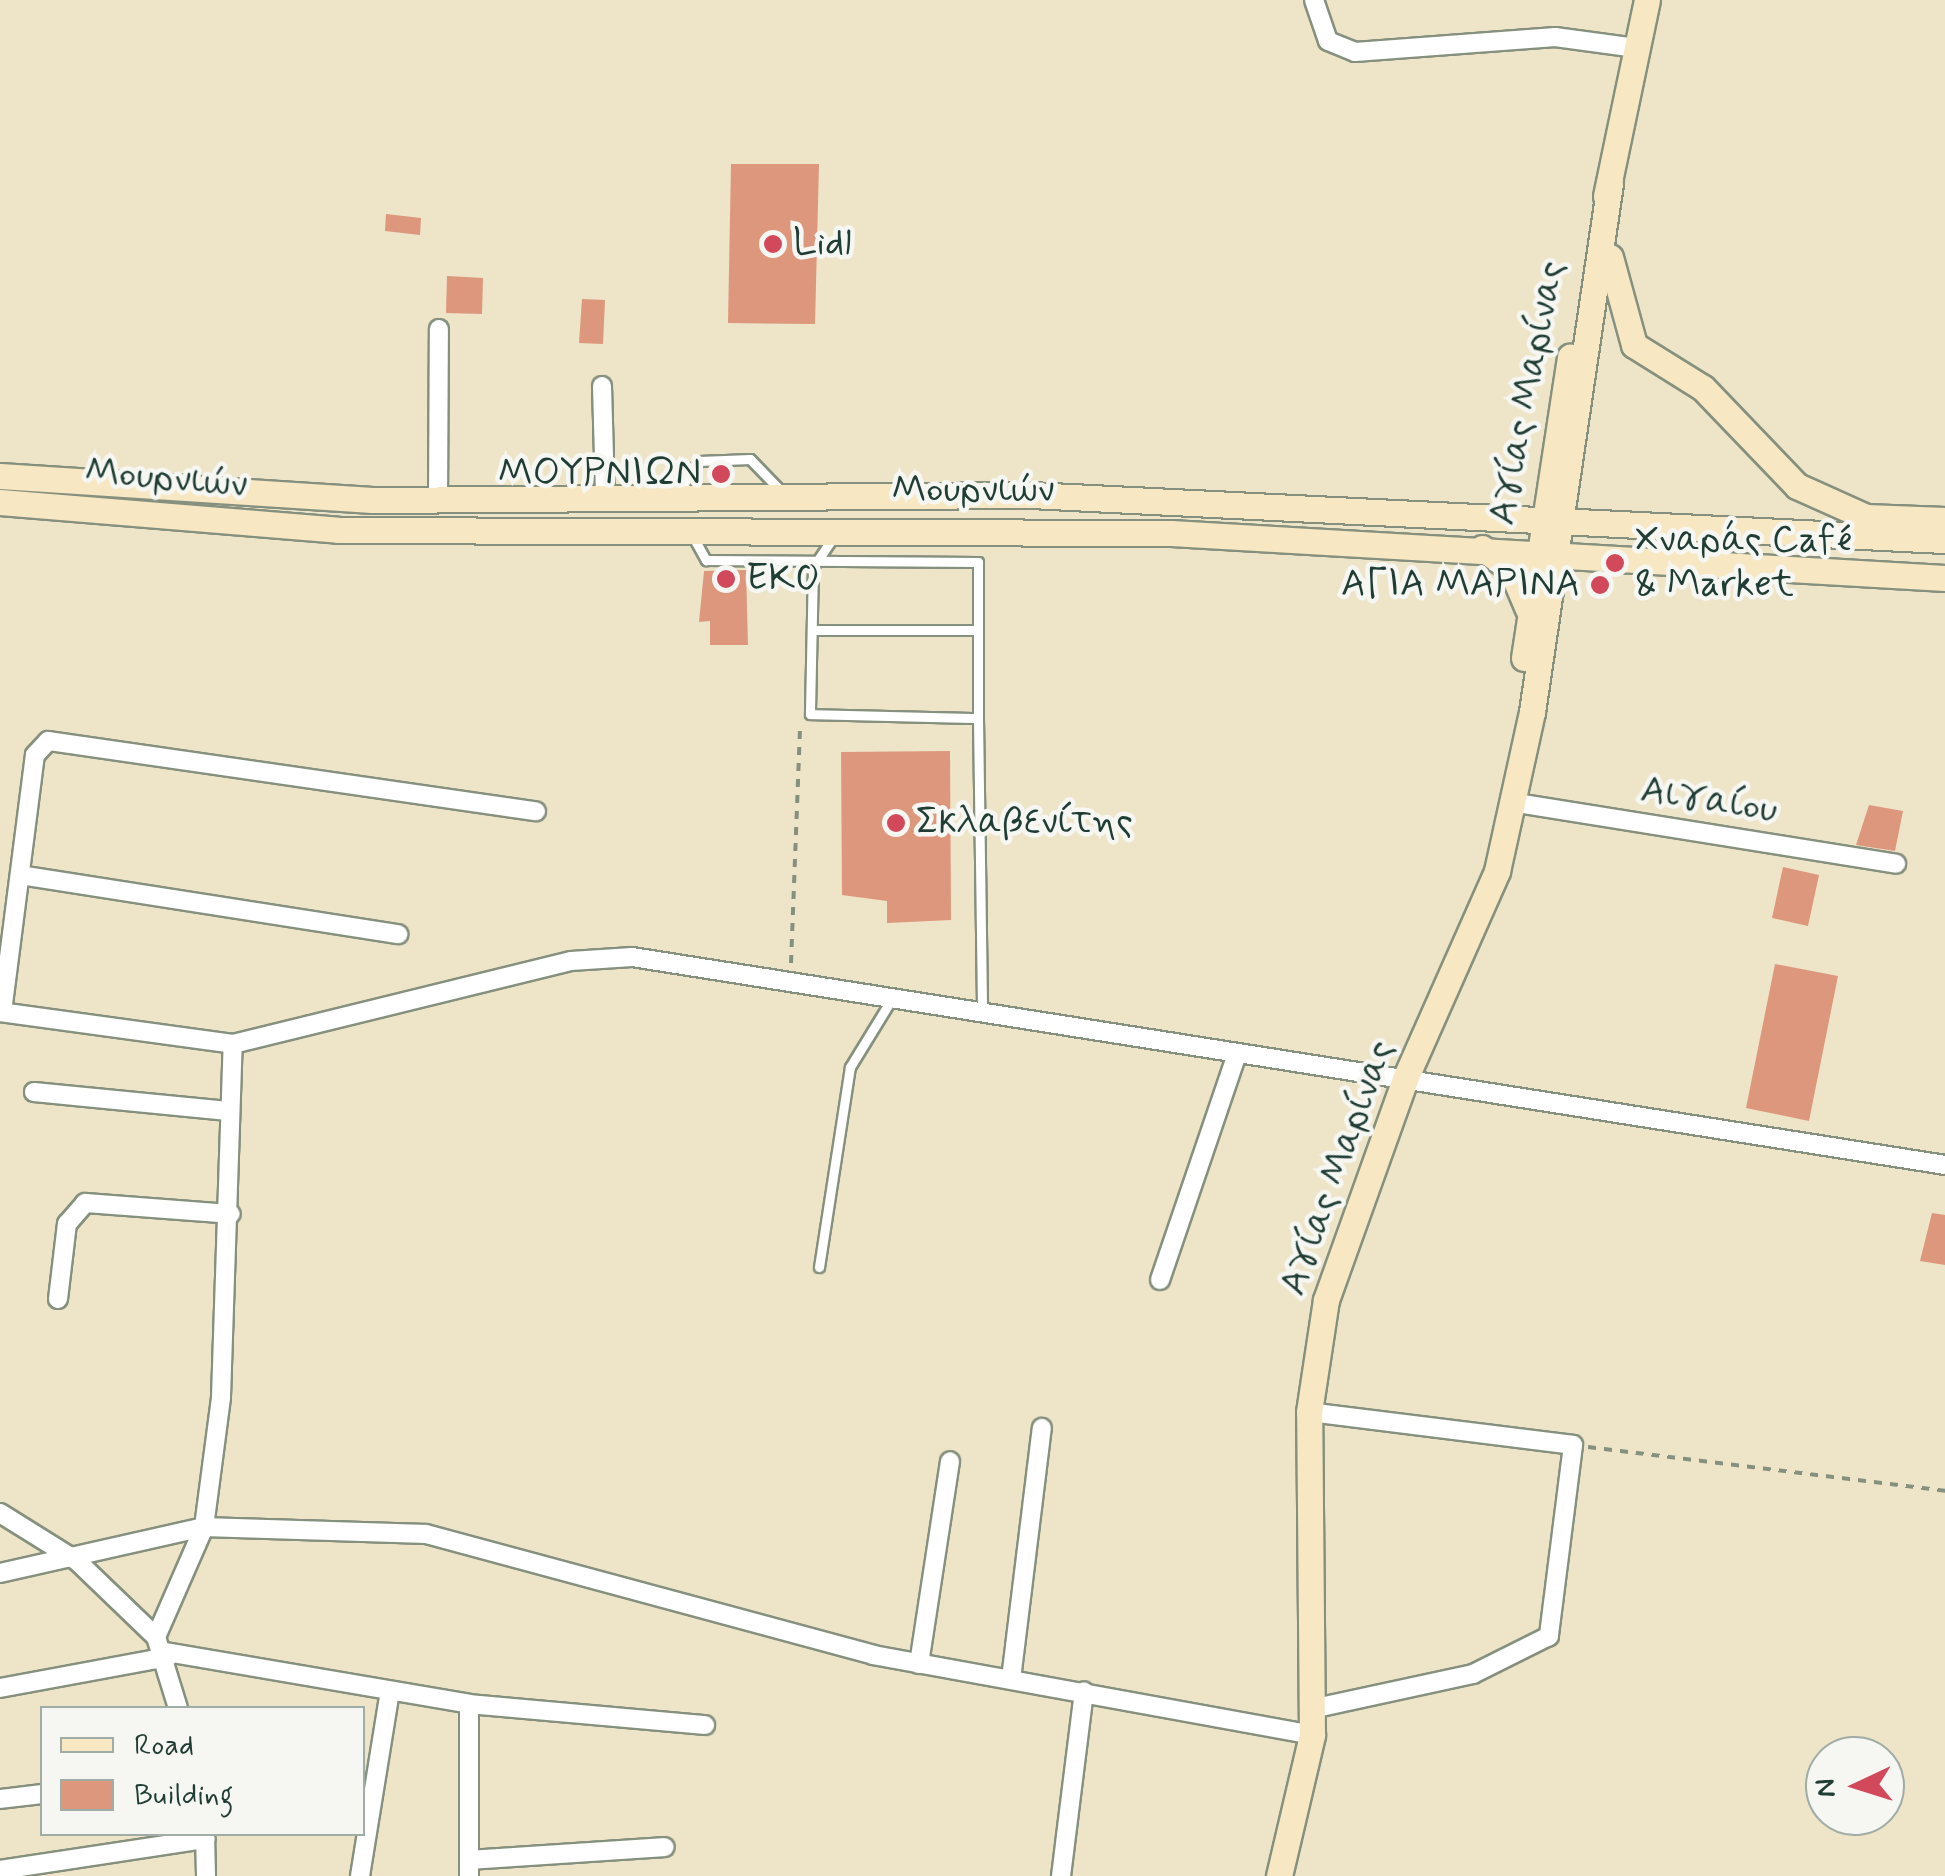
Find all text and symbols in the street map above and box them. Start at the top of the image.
place label: Lidl [793,221,852,267]
marker: Lidl [762,233,784,255]
street label: Αγίας Μαρίνας [1480,257,1576,529]
street label: Μουρνιών [83,449,249,509]
place label: ΜΟΥΡΝΙΩΝ [498,451,701,497]
marker: ΜΟΥΡΝΙΩΝ [710,463,732,485]
street label: Μουρνιών [892,468,1054,514]
place label: Χναράς Café & Market [1635,518,1852,608]
marker: Χναράς Café & Market [1604,552,1626,574]
place label: EKO [746,556,820,602]
place label: ΑΓΙΑ ΜΑΡΙΝΑ [1341,562,1580,608]
marker: EKO [715,568,737,590]
marker: ΑΓΙΑ ΜΑΡΙΝΑ [1589,574,1611,596]
street label: Αιγαίου [1637,768,1781,834]
place label: Σκλαβενίτης [916,800,1133,846]
marker: Σκλαβενίτης [885,812,907,834]
street label: Αγίας Μαρίνας [1271,1034,1405,1302]
legend [40,1706,365,1836]
text: Road [134,1726,194,1765]
north arrow [1805,1736,1905,1836]
text: Building [134,1776,233,1815]
text: N [1807,1777,1846,1799]

